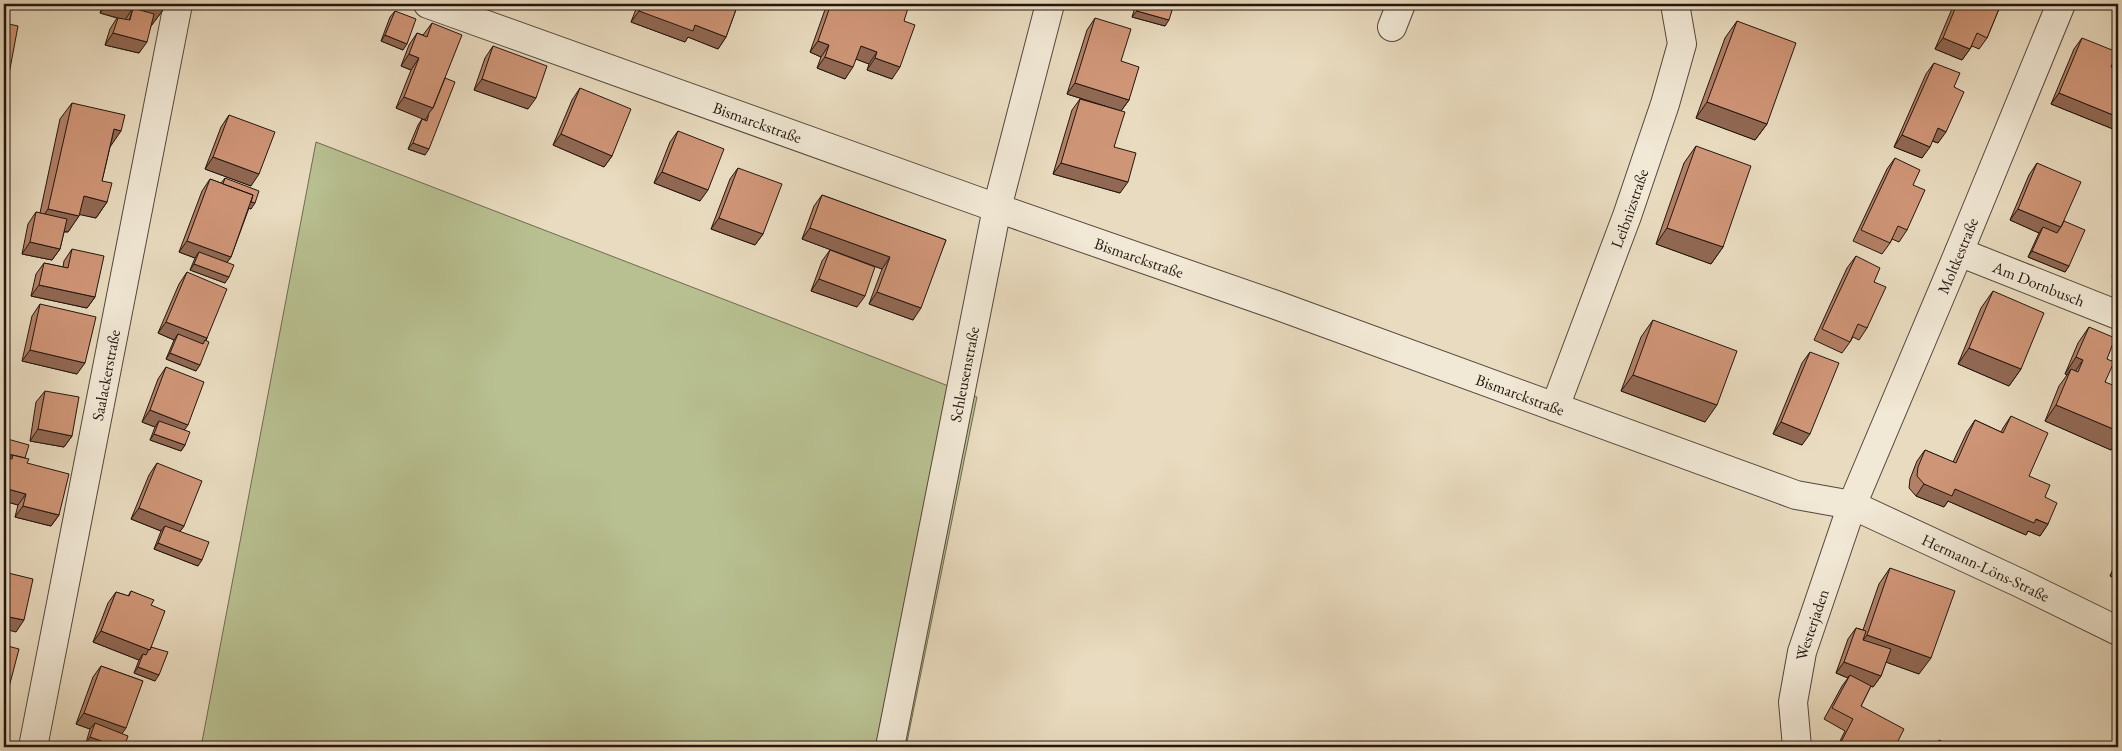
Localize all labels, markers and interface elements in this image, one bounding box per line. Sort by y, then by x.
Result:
street label: Bismarckstraße [710,97,805,148]
street label: Leibnizstraße [1606,166,1653,251]
street label: Moltkestraße [1933,215,1983,297]
street label: Bismarckstraße [1092,233,1186,283]
street label: Am Dornbusch [1989,256,2088,312]
street label: Schleusenstraße [945,325,984,424]
street label: Saalackerstraße [87,328,125,422]
street label: Bismarckstraße [1473,369,1567,421]
street label: Hermann-Löns-Straße [1918,529,2053,607]
street label: Westerjaden [1791,586,1834,662]

